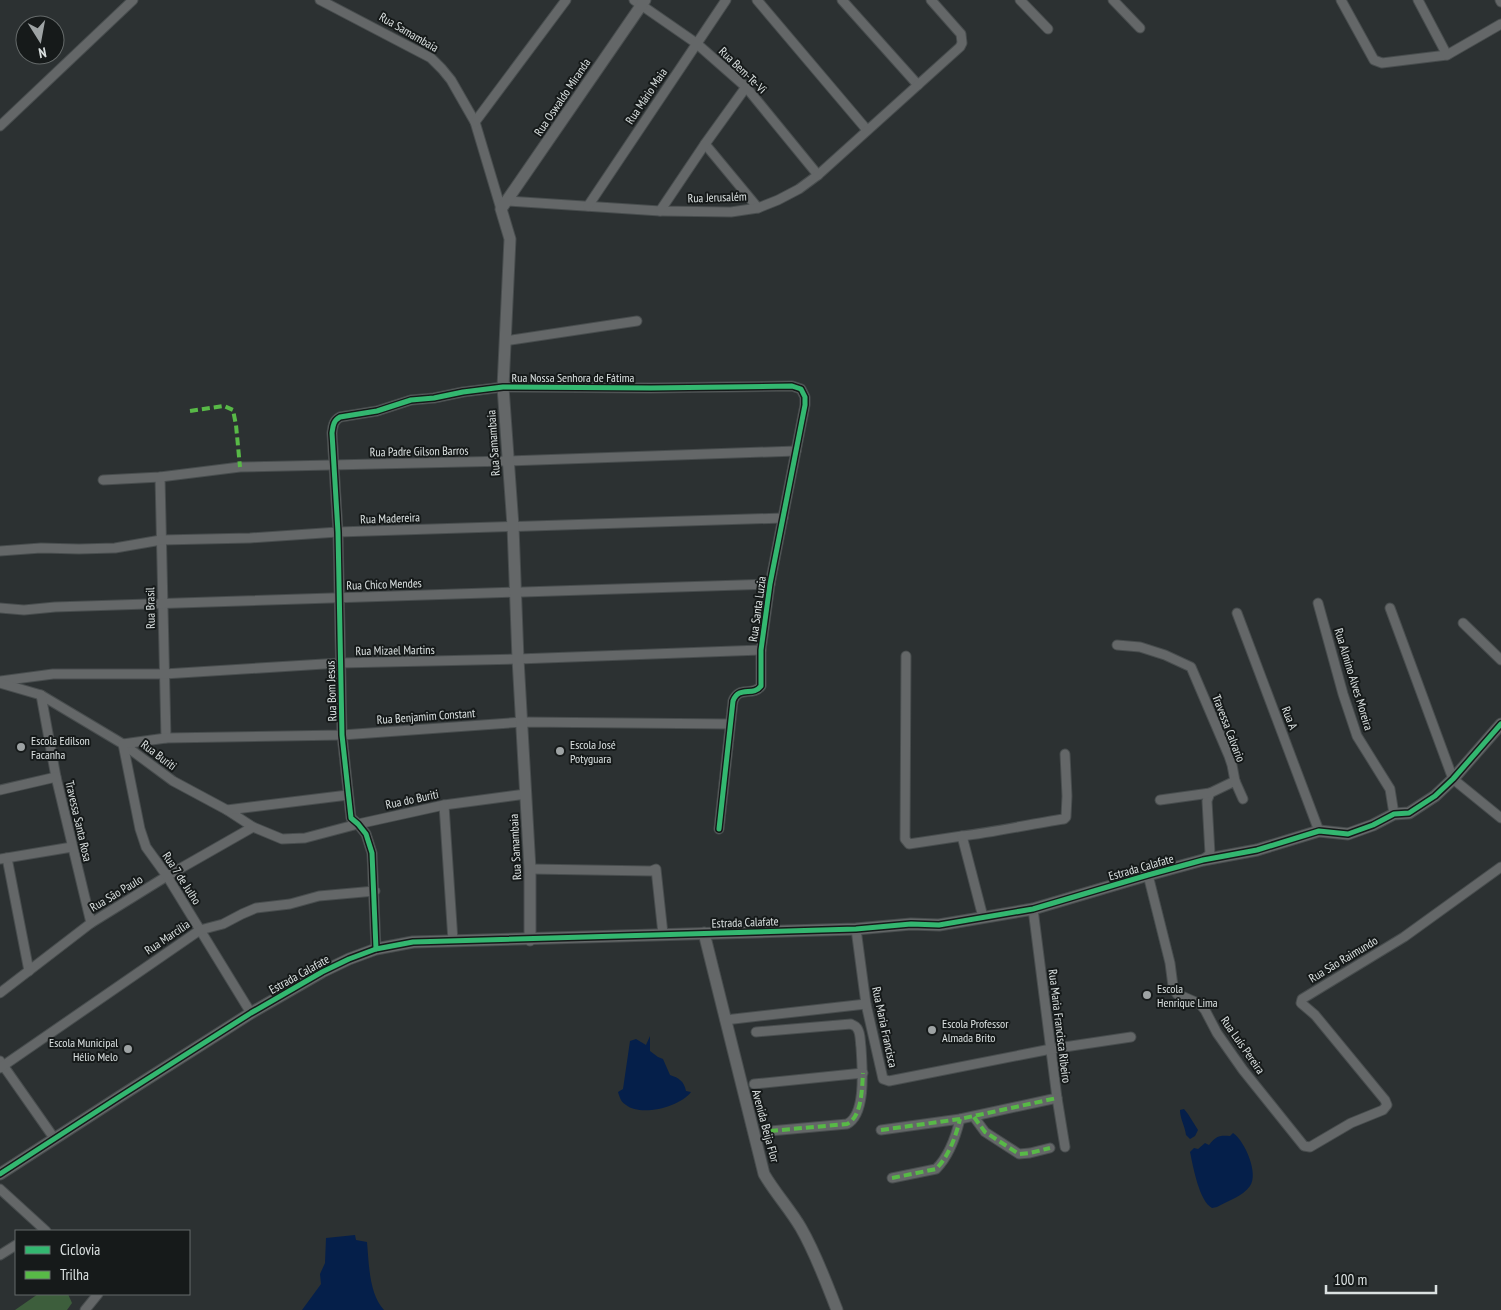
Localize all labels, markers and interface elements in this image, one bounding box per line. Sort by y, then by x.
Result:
street label: Rua Samambaia [377,9,442,55]
north arrow [15,15,65,65]
text: N [37,43,48,62]
street label: Rua Bem-Te-Vi [716,44,770,96]
street label: Rua Oswaldo Miranda [531,55,594,139]
street label: Rua Mário Maia [622,65,670,127]
street label: Rua Jerusalém [687,188,747,206]
street label: Rua Nossa Senhora de Fátima [512,370,635,385]
street label: Rua Samambaia [483,409,503,476]
street label: Rua Padre Gilson Barros [369,443,469,459]
street label: Rua Madereira [360,509,420,527]
street label: Rua Chico Mendes [346,575,422,593]
street label: Rua Santa Luzia [745,575,769,643]
street label: Rua Brasil [142,587,158,629]
street label: Rua Almino Alves Moreira [1331,626,1377,732]
street label: Rua Mizael Martins [355,642,435,658]
street label: Rua Bom Jesus [322,660,340,722]
street label: Travessa Calvario [1209,692,1249,764]
street label: Rua A [1279,704,1301,732]
street label: Rua Benjamim Constant [376,705,476,727]
place label: Escola Edilson Facanha [31,733,90,762]
street label: Rua Buriti [138,737,180,773]
place label: Escola José Potyguara [570,737,616,766]
marker: Escola Edilson Facanha [15,741,27,753]
marker: Escola José Potyguara [554,745,566,757]
street label: Travessa Santa Rosa [62,779,96,863]
street label: Rua do Buriti [384,786,440,812]
street label: Rua Samambaia [506,813,524,880]
street label: Rua 7 de Julho [159,849,205,907]
street label: Estrada Calafate [1107,851,1175,883]
street label: Rua São Paulo [87,871,145,915]
street label: Estrada Calafate [711,913,779,931]
street label: Rua Marcília [142,916,193,958]
street label: Rua São Raimundo [1306,933,1380,985]
street label: Estrada Calafate [266,951,332,997]
street label: Rua Maria Francisca Ribeiro [1046,968,1074,1084]
place label: Escola Henrique Lima [1157,981,1218,1010]
street label: Rua Maria Francisca [869,985,901,1069]
marker: Escola Henrique Lima [1141,989,1153,1001]
street label: Rua Luís Pereira [1218,1013,1268,1077]
place label: Escola Professor Almada Brito [942,1016,1009,1045]
marker: Escola Professor Almada Brito [926,1024,938,1036]
place label: Escola Municipal Hélio Melo [49,1035,118,1064]
marker: Escola Municipal Hélio Melo [122,1043,134,1055]
street label: Avenida Beija Flor [749,1088,783,1165]
legend [15,1230,190,1295]
text: Ciclovia [60,1240,100,1259]
scale bar [1326,1262,1436,1294]
text: Trilha [60,1265,89,1284]
text: 100 m [1334,1270,1367,1289]

